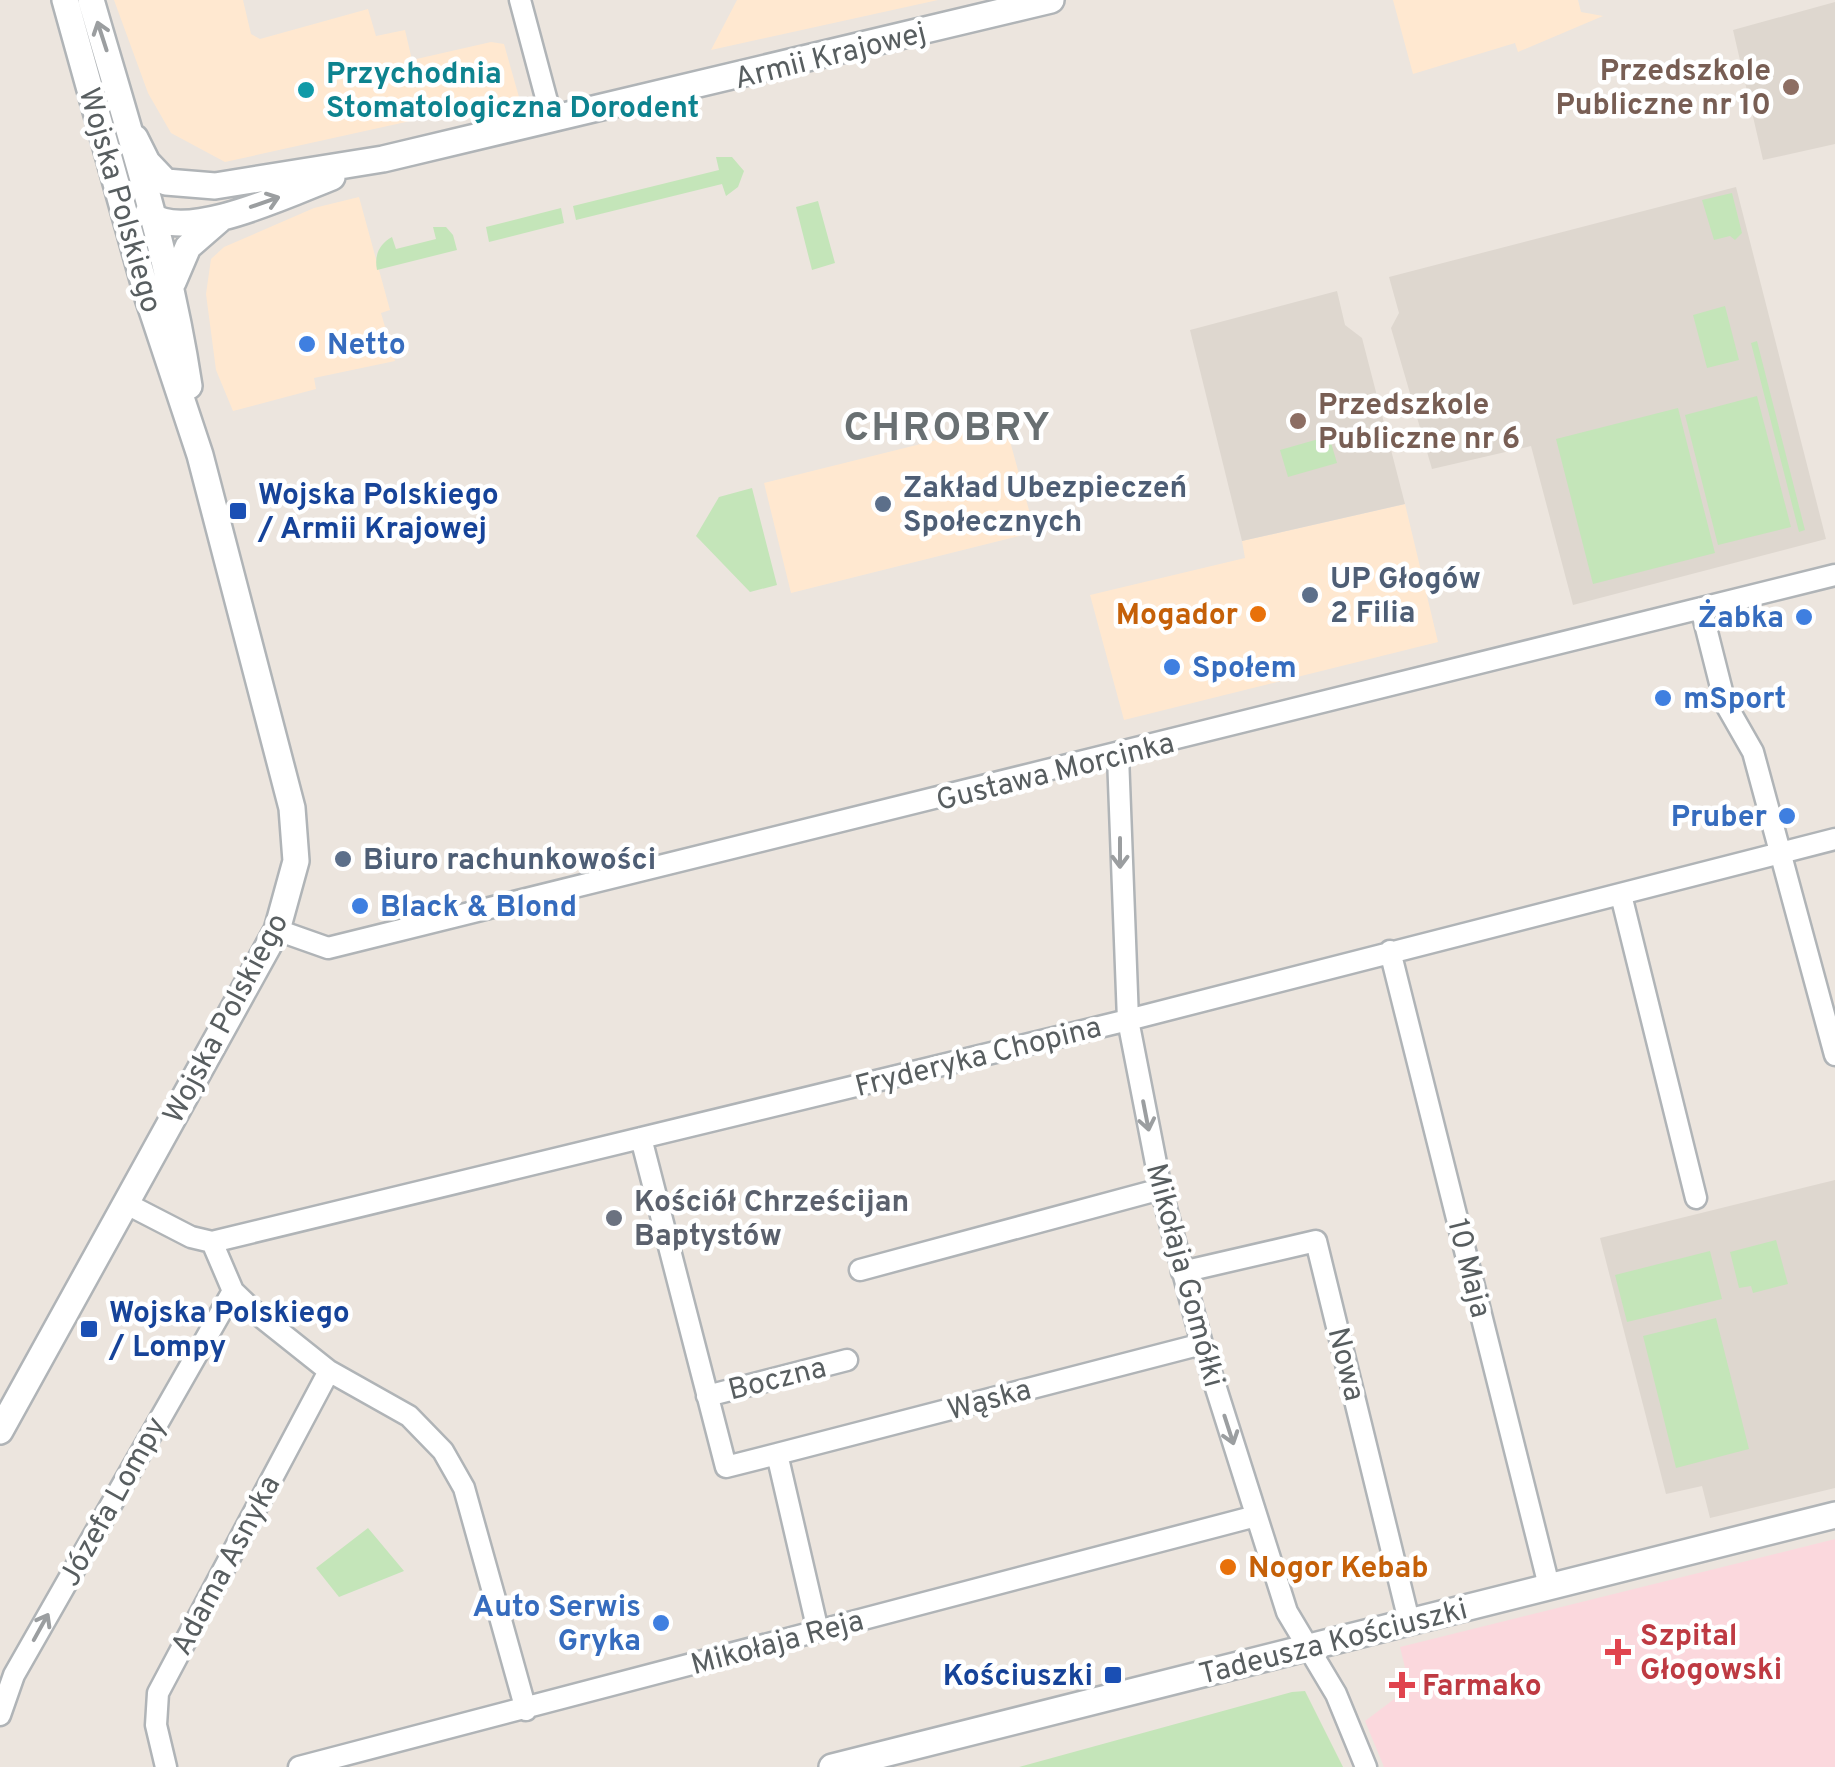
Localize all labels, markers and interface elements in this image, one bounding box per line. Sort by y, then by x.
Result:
street label: Armii Krajowej [731,16,930,99]
one-way arrow [91,20,109,52]
place label: Przedszkole Publiczne nr 10 [1555,54,1771,125]
place label: Przychodnia Stomatologiczna Dorodent [326,57,699,128]
marker: Przedszkole Publiczne nr 10 [1780,76,1802,98]
marker: Przychodnia Stomatologiczna Dorodent [295,79,317,101]
street label: Wojska Polskiego [69,84,168,317]
one-way arrow [248,192,279,210]
place label: Netto [327,328,406,365]
marker: Netto [296,333,318,355]
place label: Przedszkole Publiczne nr 6 [1318,388,1520,459]
district label: CHROBRY [844,405,1052,455]
marker: Przedszkole Publiczne nr 6 [1287,410,1309,432]
place label: Zakład Ubezpieczeń Społecznych [903,471,1187,542]
place label: Wojska Polskiego / Armii Krajowej [257,478,499,549]
marker: Zakład Ubezpieczeń Społecznych [872,493,894,515]
marker: Wojska Polskiego / Armii Krajowej [227,500,249,522]
place label: UP Głogów 2 Filia [1330,562,1481,633]
marker: UP Głogów 2 Filia [1299,584,1321,606]
place label: Mogador [1116,598,1239,635]
place label: Żabka [1698,599,1784,638]
marker: Mogador [1247,603,1269,625]
marker: Żabka [1793,606,1815,628]
place label: Społem [1192,651,1297,688]
marker: Społem [1161,656,1183,678]
place label: mSport [1683,682,1786,719]
marker: mSport [1652,687,1674,709]
street label: Gustawa Morcinka [933,726,1178,821]
place label: Pruber [1671,800,1767,837]
marker: Pruber [1776,805,1798,827]
one-way arrow [1110,836,1130,869]
place label: Biuro rachunkowości [363,843,656,880]
marker: Biuro rachunkowości [332,848,354,870]
place label: Black & Blond [380,890,577,927]
marker: Black & Blond [349,895,371,917]
street label: Wojska Polskiego [156,908,298,1130]
street label: Fryderyka Chopina [852,1010,1105,1107]
one-way arrow [1138,1099,1157,1131]
street label: Mikołaja Gomółki [1136,1160,1231,1391]
place label: Kościół Chrześcijan Baptystów [634,1185,909,1256]
marker: Kościół Chrześcijan Baptystów [603,1207,625,1229]
street label: 10 Maja [1437,1215,1498,1322]
place label: Wojska Polskiego / Lompy [108,1296,350,1367]
marker: Wojska Polskiego / Lompy [78,1318,100,1340]
street label: Nowa [1318,1324,1372,1405]
street label: Boczna [725,1350,831,1410]
street label: Wąska [944,1373,1036,1430]
street label: Józefa Lompy [52,1411,176,1593]
one-way arrow [1221,1413,1239,1445]
street label: Adama Asnyka [164,1470,290,1662]
place label: Nogor Kebab [1248,1551,1429,1588]
marker: Nogor Kebab [1217,1556,1239,1578]
place label: Auto Serwis Gryka [473,1590,641,1661]
street label: Tadeusza Kościuszki [1196,1592,1471,1695]
street label: Mikołaja Reja [687,1604,868,1685]
marker: Auto Serwis Gryka [650,1612,672,1634]
one-way arrow [32,1613,52,1643]
place label: Szpital Głogowski [1640,1619,1782,1690]
marker: Szpital Głogowski [1605,1639,1631,1665]
place label: Kościuszki [943,1659,1093,1696]
marker: Kościuszki [1102,1664,1124,1686]
place label: Farmako [1422,1669,1542,1706]
marker: Farmako [1391,1674,1413,1696]

